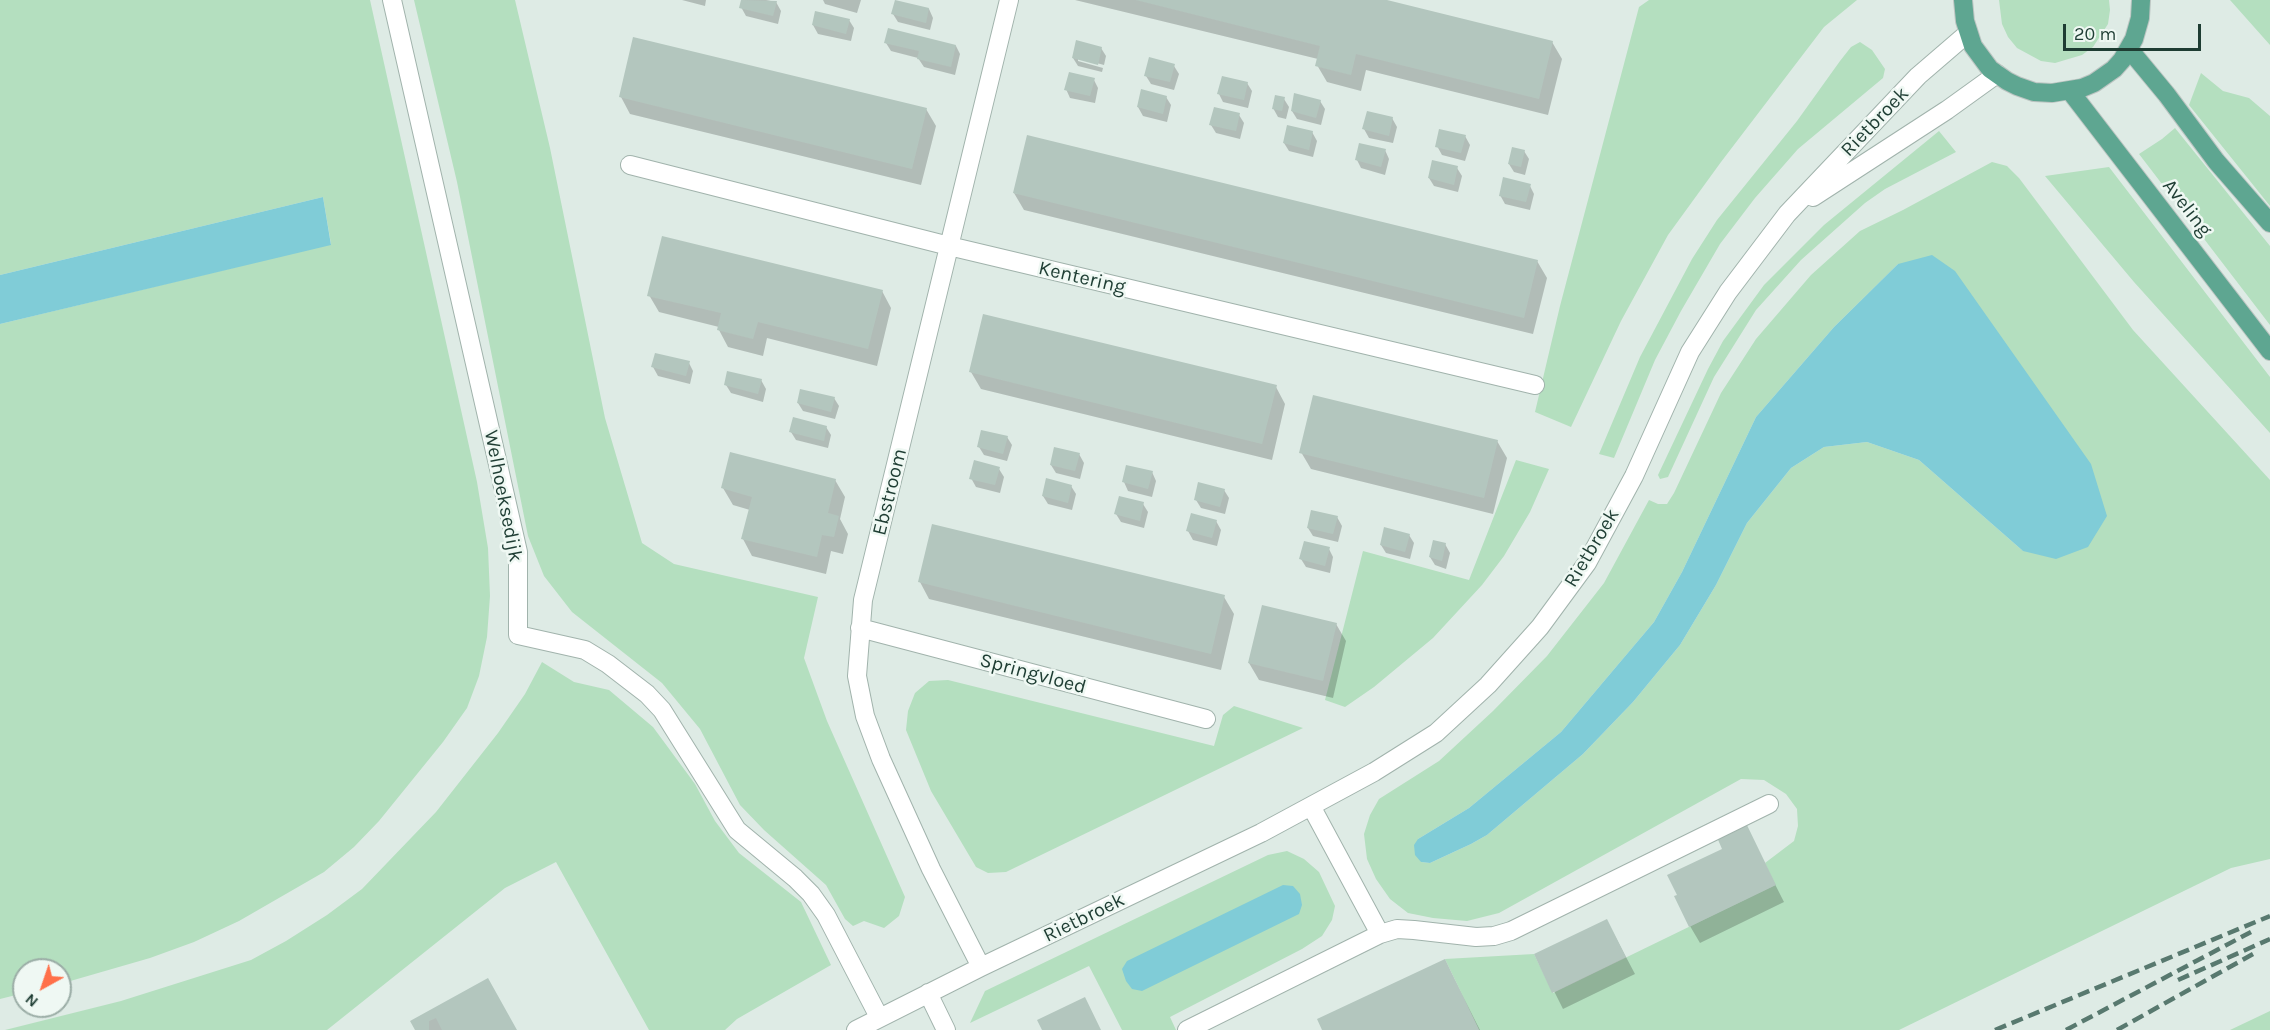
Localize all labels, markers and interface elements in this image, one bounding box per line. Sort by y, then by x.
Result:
scale bar [2066,12,2204,50]
text: 20 m [2074,23,2116,45]
street label: Rietbroek [1836,82,1914,162]
street label: Aveling [2157,174,2217,242]
street label: Kentering [1036,256,1128,300]
street label: Welhoeksedijk [478,428,528,564]
street label: Ebstroom [868,446,912,538]
street label: Rietbroek [1559,504,1625,592]
street label: Springvloed [977,648,1089,700]
street label: Rietbroek [1039,888,1129,948]
north arrow [12,958,72,1018]
text: N [21,990,42,1012]

